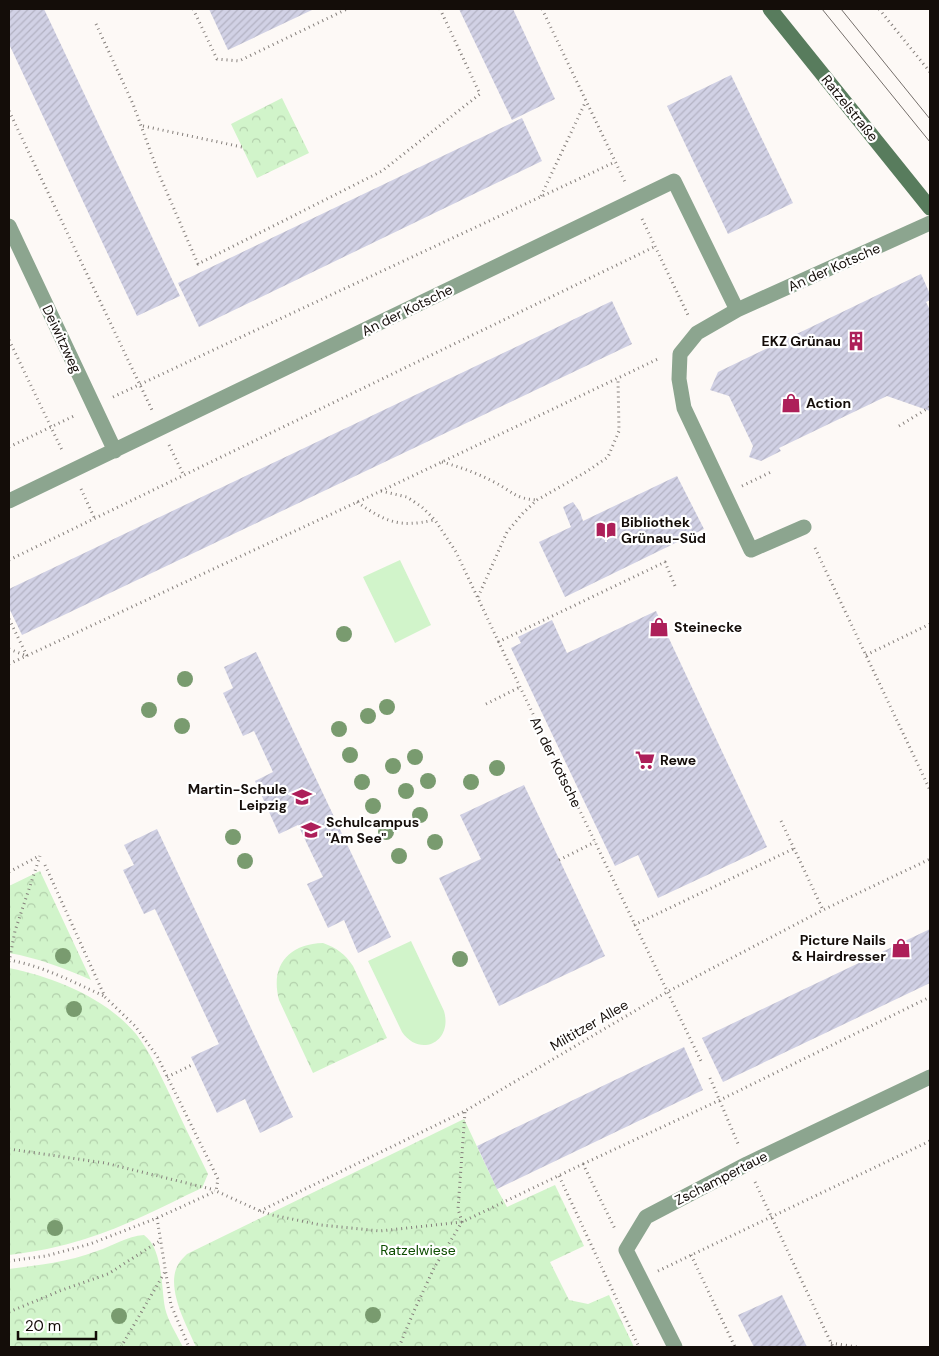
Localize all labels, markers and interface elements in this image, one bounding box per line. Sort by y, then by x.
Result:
street label: Ratzelstraße [818,71,882,145]
street label: An der Kotsche [785,239,883,295]
street label: An der Kotsche [359,280,455,340]
street label: Deiwitzweg [38,302,86,376]
building icon: EKZ Grünau [845,330,867,352]
place label: EKZ Grünau [762,332,841,350]
shop icon: Action [780,392,802,414]
place label: Action [806,394,851,412]
place label: Bibliothek Grünau-Süd [621,513,706,547]
library icon: Bibliothek Grünau-Süd [595,519,617,541]
shop icon: Steinecke [648,616,670,638]
place label: Steinecke [674,618,742,636]
street label: An der Kotsche [526,714,586,810]
supermarket icon: Rewe [634,749,656,771]
place label: Rewe [660,751,696,769]
place label: Martin-Schule Leipzig [188,780,287,814]
school or university icon: Martin-Schule Leipzig [291,786,313,808]
place label: Schulcampus "Am See" [326,813,419,847]
school or university icon: Schulcampus "Am See" [300,819,322,841]
place label: Picture Nails & Hairdresser [792,931,886,965]
shop icon: Picture Nails & Hairdresser [890,937,912,959]
street label: Miltitzer Allee [547,995,631,1055]
street label: Zschampertaue [672,1147,770,1209]
park label: Ratzelwiese [380,1241,456,1259]
scale bar [18,1308,95,1340]
text: 20 m [25,1316,61,1336]

